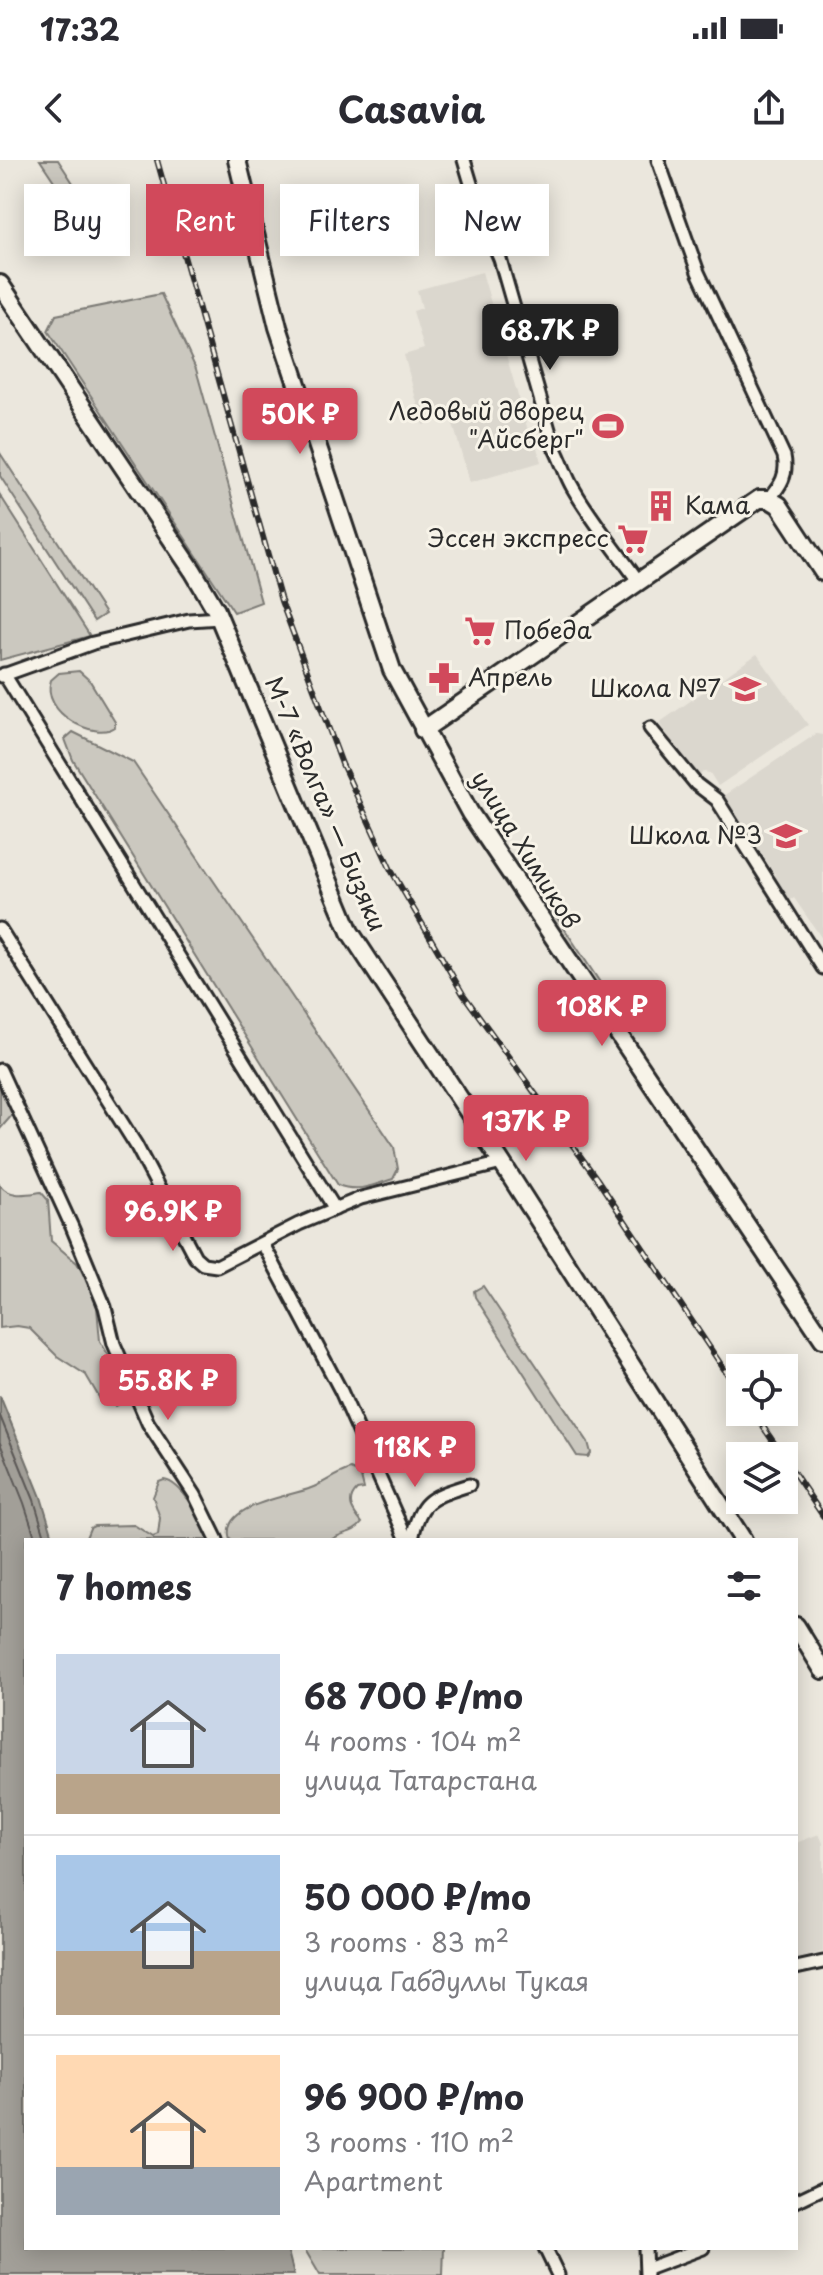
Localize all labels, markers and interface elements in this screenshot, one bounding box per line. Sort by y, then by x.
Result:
text: 17:32 [40,6,120,51]
text: Casavia [338,81,485,135]
icon: back [32,86,76,130]
icon: share [747,86,791,130]
chip: Buy [24,184,130,256]
chip: Rent [146,184,264,256]
chip: Filters [280,184,419,256]
chip: New [435,184,549,256]
pin: 68.7K ₽ [476,304,624,372]
text: 68.7K ₽ [500,310,600,349]
pin: 50K ₽ [244,388,356,456]
place label: Ледовый дворец "Айсберг" [389,392,584,456]
text: 50K ₽ [260,394,340,433]
sports icon: Ледовый дворец "Айсберг" [591,409,625,443]
place label: Кама [685,486,750,522]
building icon: Кама [644,489,678,523]
place label: Эссен экспресс [428,519,609,555]
supermarket icon: Эссен экспресс [616,522,650,556]
place label: Победа [504,611,592,647]
supermarket icon: Победа [463,614,497,648]
place label: Апрель [468,658,553,694]
pharmacy icon: Апрель [427,661,461,695]
place label: Школа №7 [590,669,721,705]
street label: М-7 «Волга» — Бизяки [257,670,397,936]
school or university icon: Школа №7 [728,672,762,706]
street label: улица Химиков [463,763,590,935]
place label: Школа №3 [629,816,762,852]
school or university icon: Школа №3 [769,819,803,853]
pin: 108K ₽ [537,980,667,1048]
text: 108K ₽ [556,986,648,1025]
pin: 137K ₽ [461,1095,591,1163]
text: 137K ₽ [482,1101,570,1140]
pin: 96.9K ₽ [99,1185,247,1253]
text: 96.9K ₽ [124,1191,222,1230]
pin: 55.8K ₽ [94,1354,242,1422]
map controls [726,1354,798,1514]
button: locate [726,1354,798,1426]
text: 55.8K ₽ [118,1360,218,1399]
pin: 118K ₽ [350,1421,480,1489]
text: 118K ₽ [373,1427,457,1466]
button: layers [726,1442,798,1514]
text: 7 homes [56,1560,192,1612]
icon: filters [722,1564,766,1608]
text: 68 700 ₽/mo [304,1669,523,1721]
icon: home [120,1686,216,1782]
text: 4 rooms · 104 m² [304,1721,522,1760]
text: улица Татарстана [304,1760,537,1799]
text: 50 000 ₽/mo [304,1870,531,1922]
icon: home [120,1887,216,1983]
text: 3 rooms · 83 m² [304,1922,509,1961]
text: улица Габдуллы Тукая [304,1961,589,2000]
text: 96 900 ₽/mo [304,2070,524,2122]
icon: home [120,2087,216,2183]
text: 3 rooms · 110 m² [304,2122,514,2161]
text: Apartment [304,2161,443,2200]

